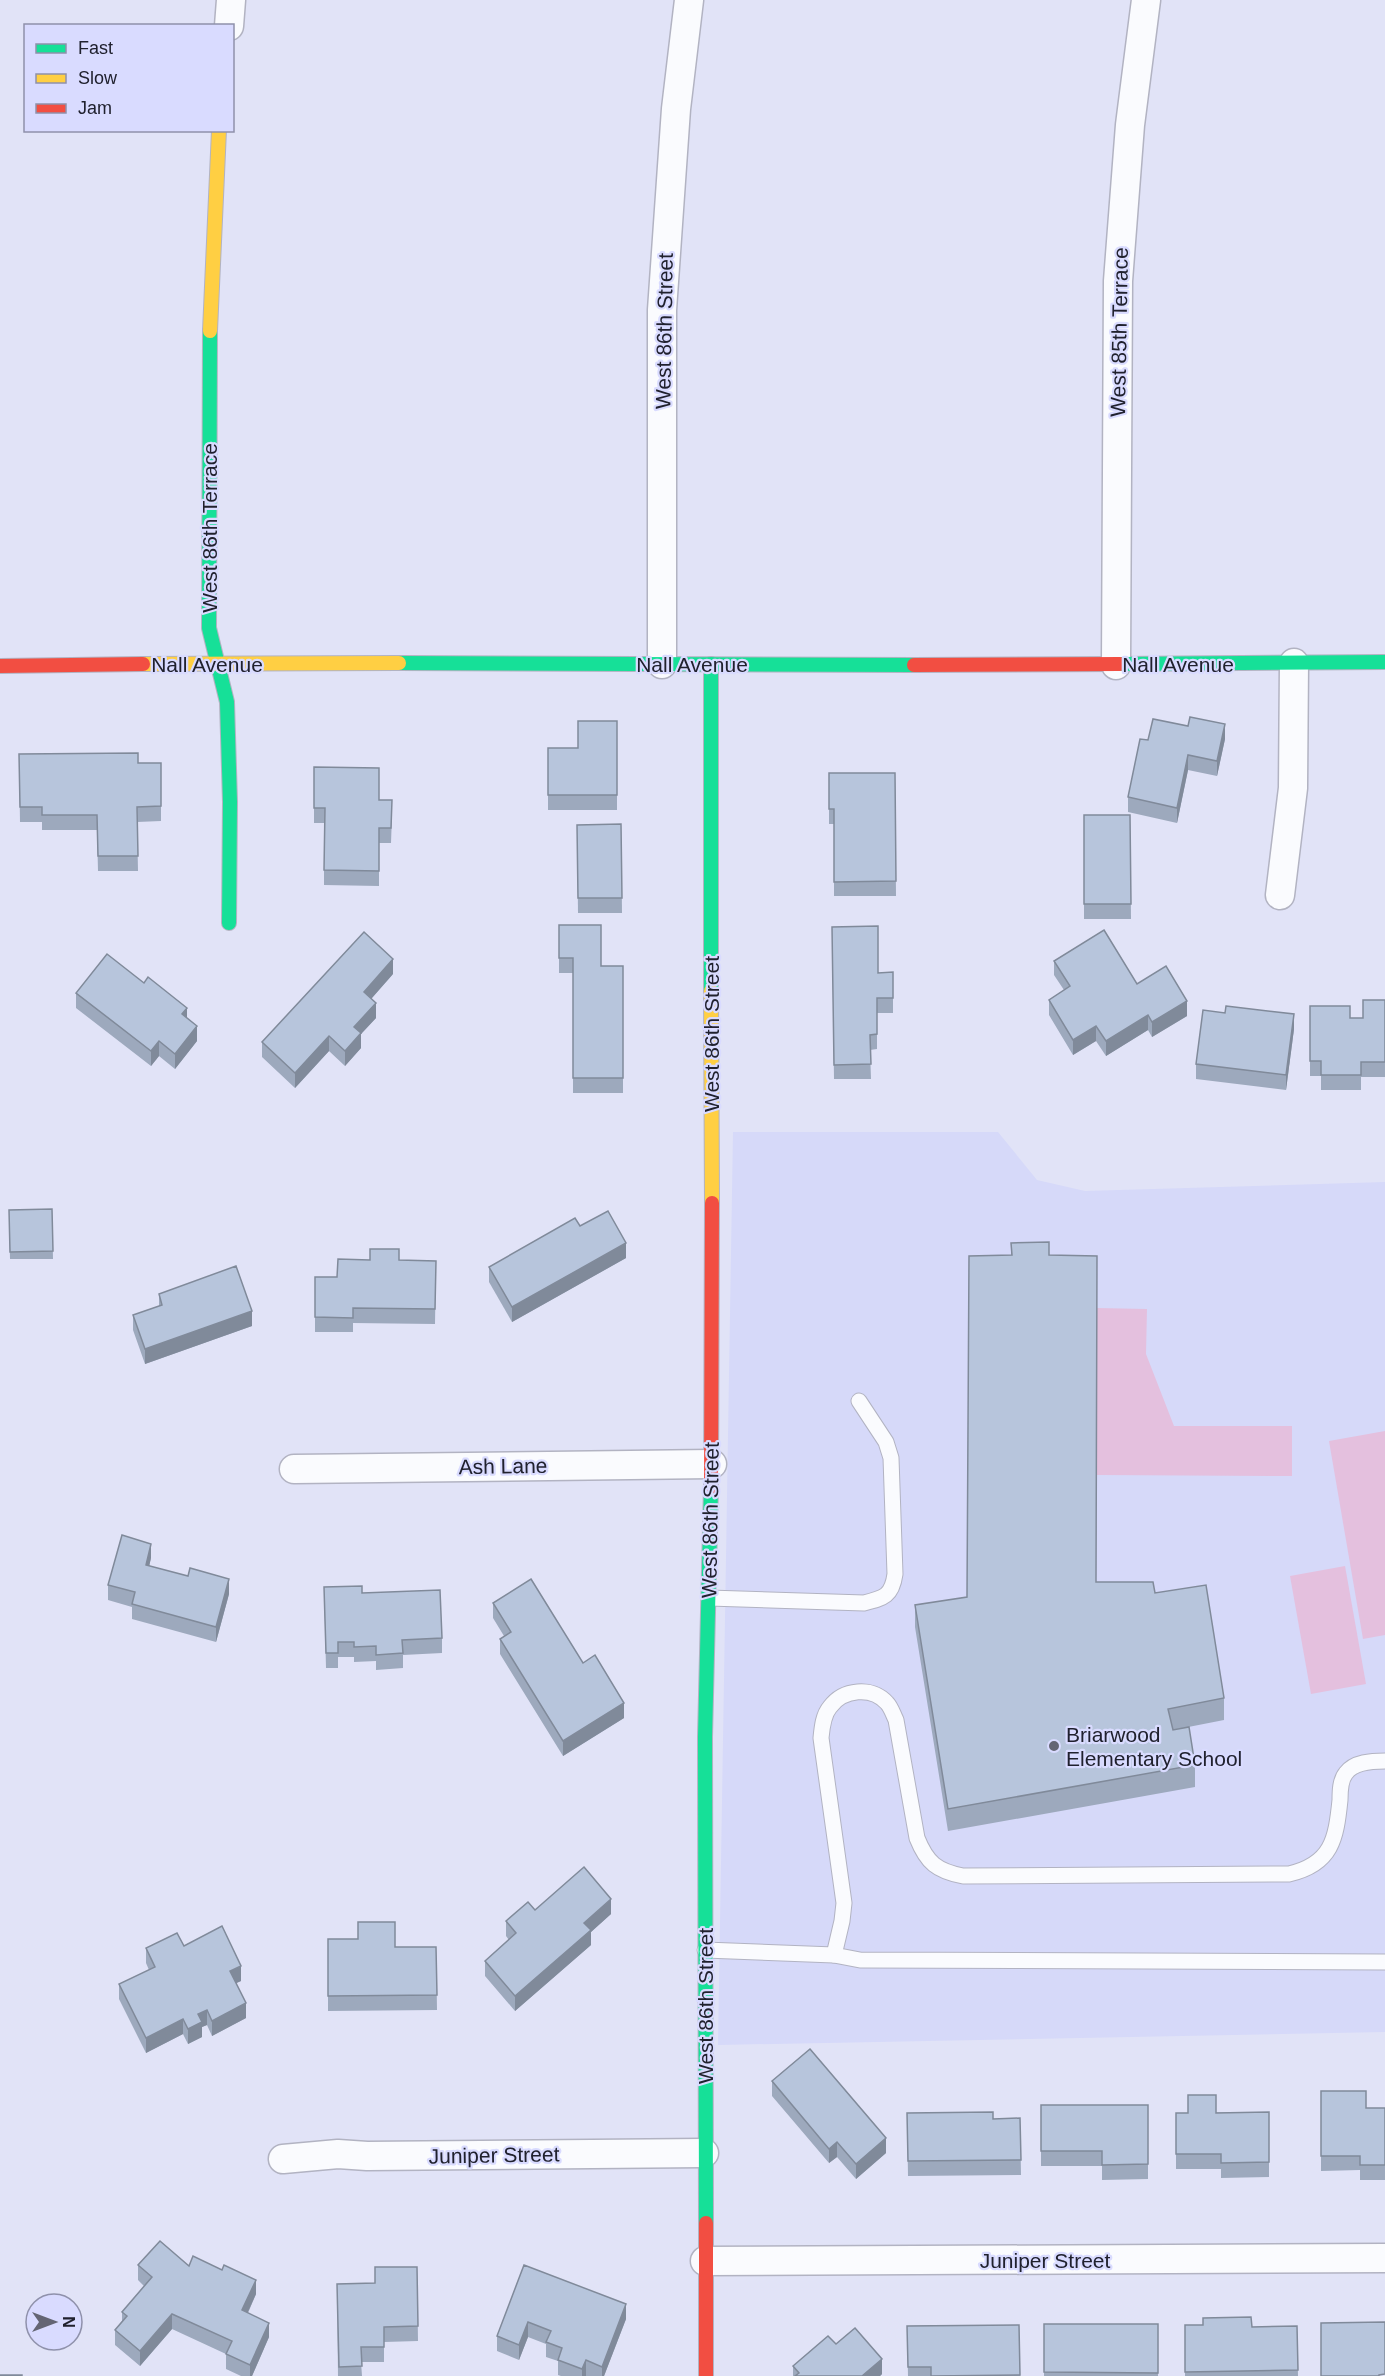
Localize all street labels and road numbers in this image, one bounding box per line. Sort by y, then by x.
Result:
street label: West 85th Terrace [1106,247,1132,417]
street label: West 86th Street [651,253,677,409]
street label: West 86th Terrace [198,443,221,613]
street label: Nall Avenue [151,653,263,676]
street label: Nall Avenue [636,653,748,676]
street label: Nall Avenue [1122,653,1234,676]
street label: West 86th Street [700,956,723,1112]
street label: West 86th Street [697,1442,723,1598]
street label: Ash Lane [458,1454,548,1478]
street label: West 86th Street [694,1928,717,2084]
street label: Juniper Street [428,2142,560,2168]
street label: Juniper Street [980,2249,1111,2272]

